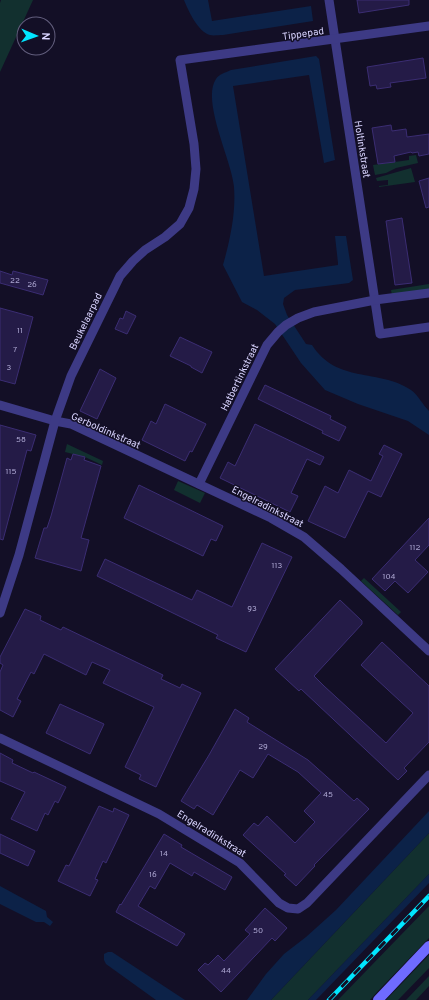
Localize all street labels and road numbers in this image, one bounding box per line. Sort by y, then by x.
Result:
street label: Tippepad [281,25,325,44]
street label: Holtinkstraat [351,120,373,179]
street label: Beukelaarpad [67,291,106,352]
street label: Hatbertinkstraat [218,342,262,414]
street label: Gerboldinkstraat [69,410,142,453]
street label: Engelradinkstraat [229,484,306,531]
street label: Engelradinkstraat [174,808,248,861]

